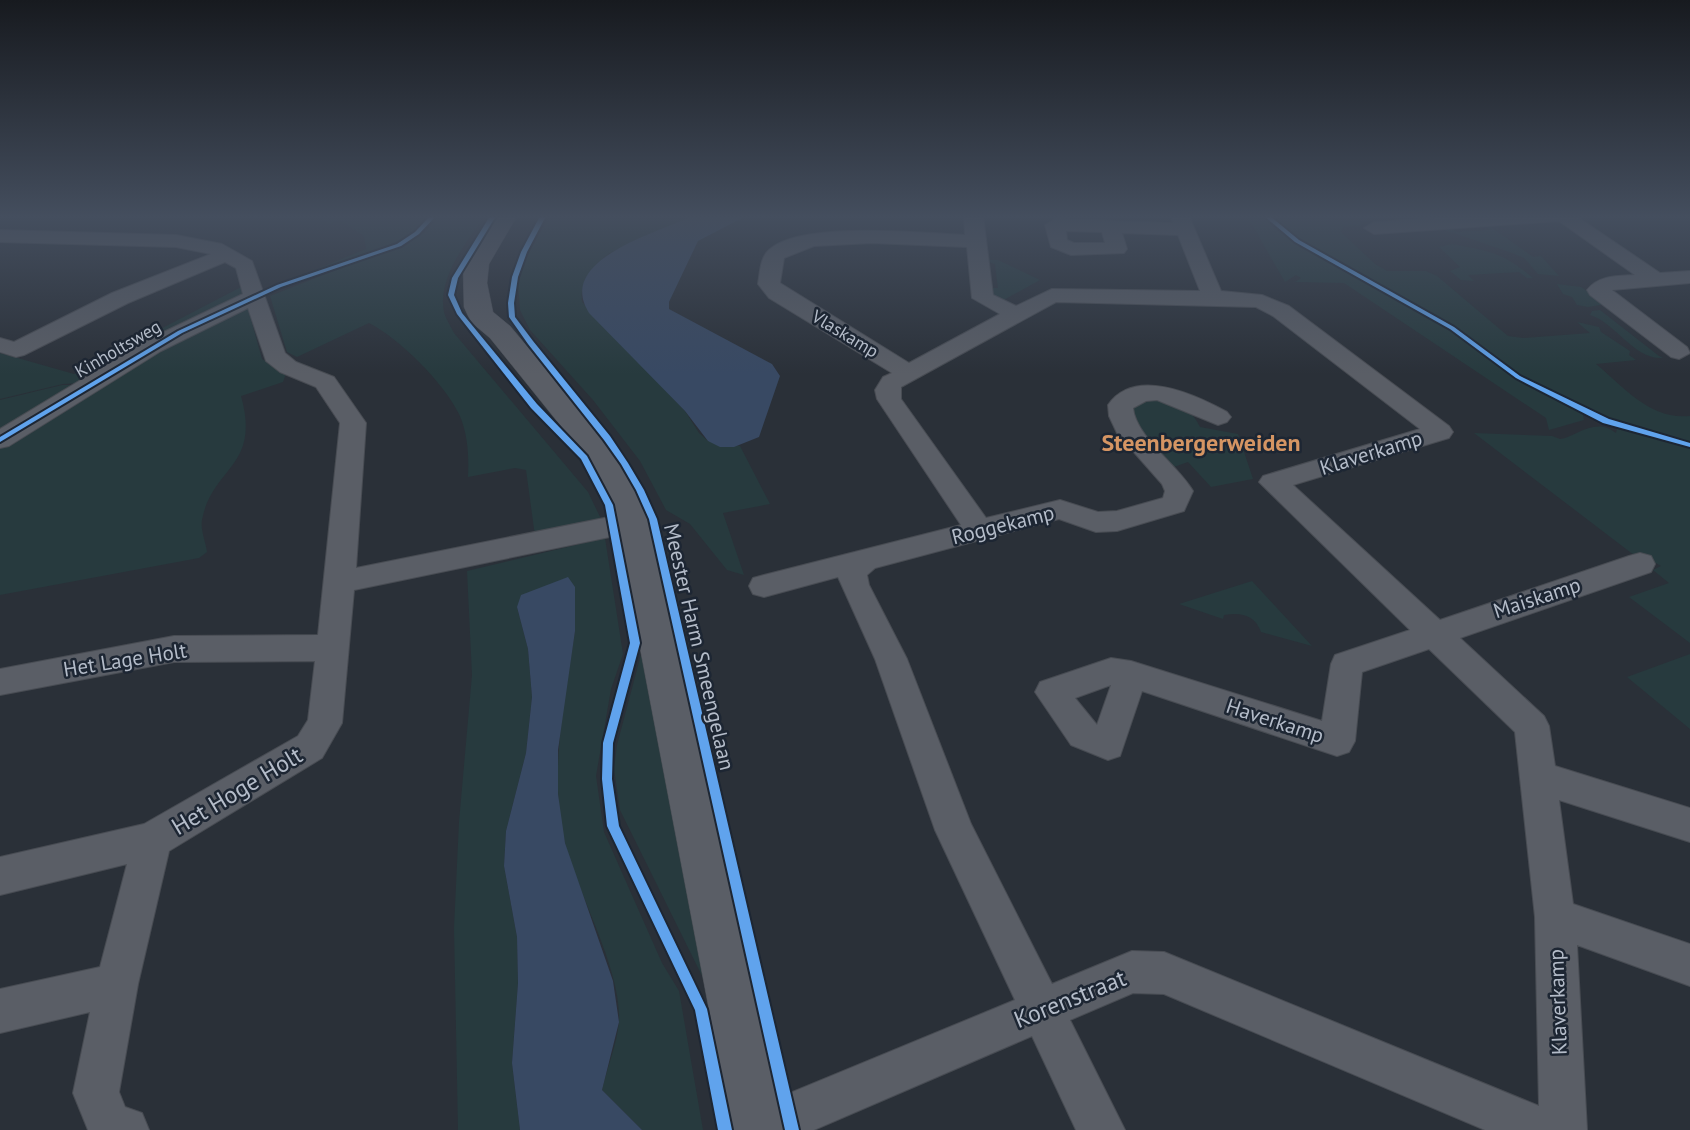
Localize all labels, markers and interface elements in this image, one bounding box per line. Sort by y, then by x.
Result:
street label: Vlaskamp [807,304,883,362]
street label: Kinholtsweg [71,315,165,382]
street label: Klaverkamp [1316,424,1425,481]
district label: Steenbergerweiden [1101,427,1301,458]
street label: Roggekamp [949,499,1057,550]
street label: Meester Harm Smeengelaan [658,521,741,773]
street label: Maiskamp [1490,571,1584,624]
street label: Het Lage Holt [61,636,189,683]
street label: Haverkamp [1223,692,1327,749]
street label: Het Hoge Holt [166,739,308,842]
street label: Klaverkamp [1542,949,1573,1055]
street label: Korenstraat [1009,962,1130,1035]

